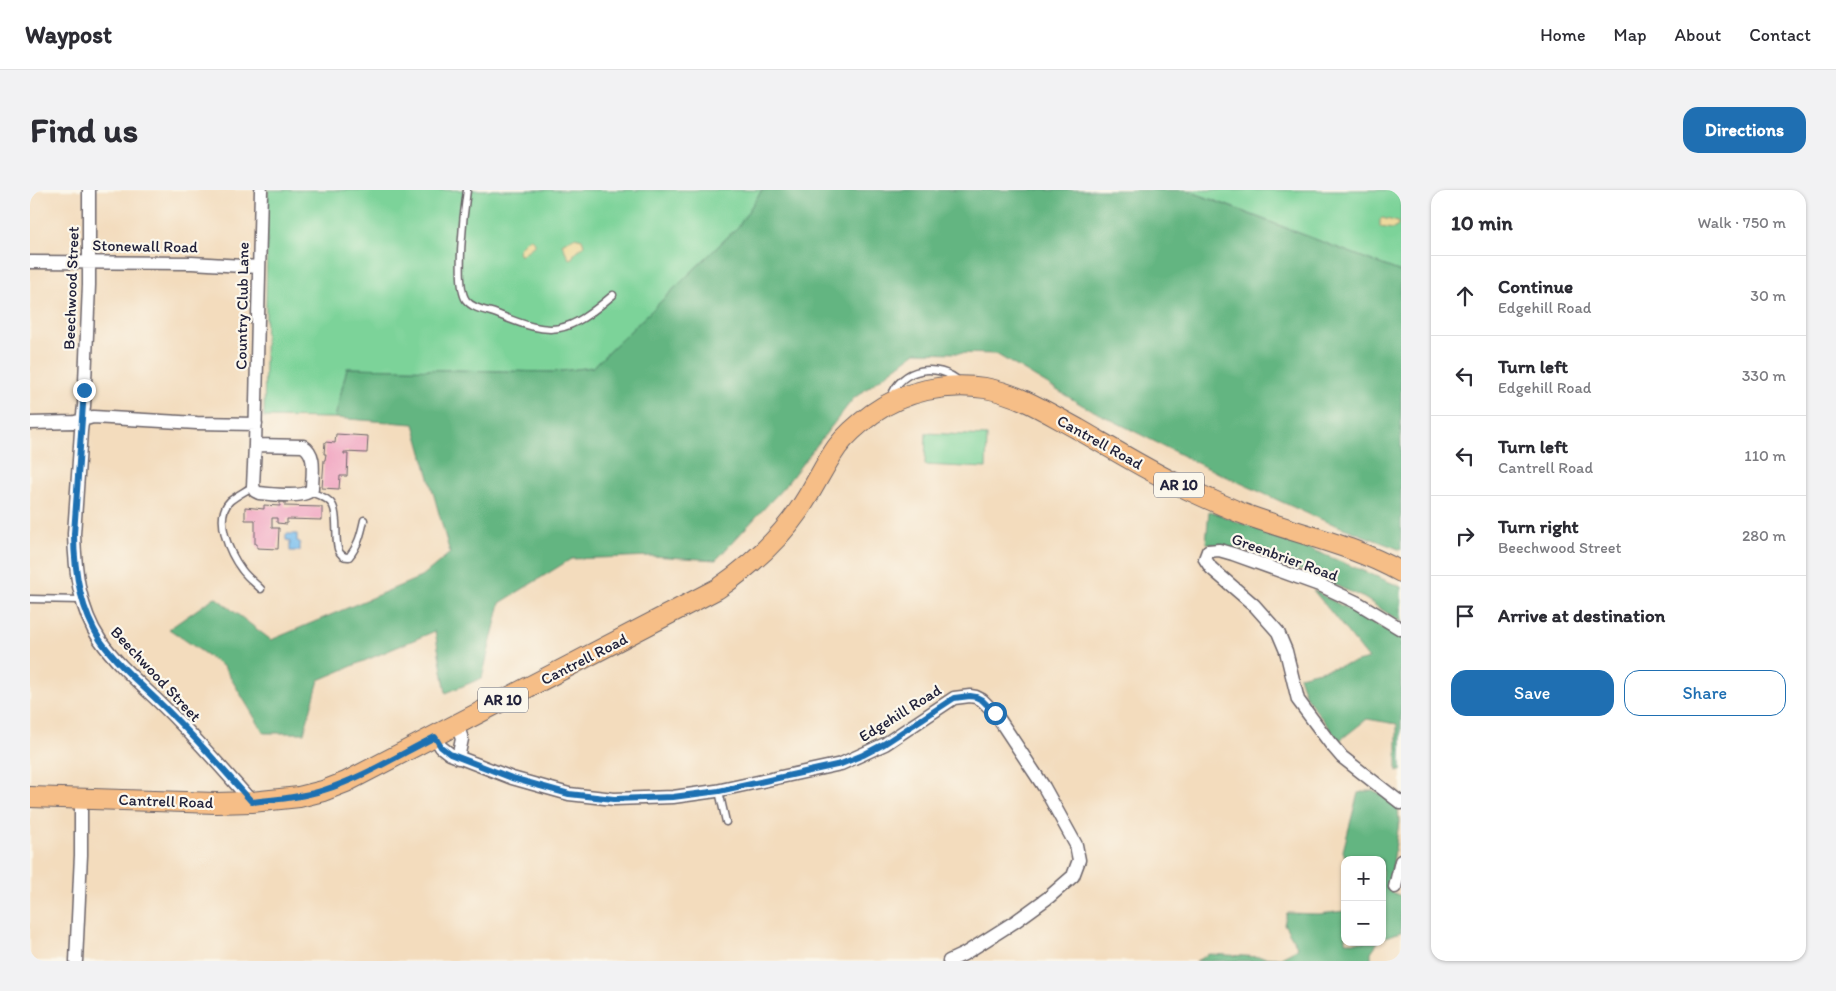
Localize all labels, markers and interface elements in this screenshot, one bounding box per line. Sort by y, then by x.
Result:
text: Waypost [25,20,112,49]
text: Home [1540,24,1586,46]
text: Map [1614,24,1647,46]
text: About [1675,24,1721,46]
text: Contact [1749,24,1811,46]
button: Directions [1683,107,1806,153]
text: Find us [30,109,138,151]
text: 10 min [1451,210,1513,235]
text: Walk · 750 m [1698,213,1786,232]
street label: Beechwood Street [59,226,83,350]
street label: Stonewall Road [92,236,198,256]
street label: Country Club Lane [231,242,253,370]
text: Continue [1498,275,1573,298]
icon: ahead [1451,282,1479,310]
text: 30 m [1750,286,1786,305]
text: Edgehill Road [1498,298,1592,317]
text: Turn left [1498,355,1568,378]
icon: left [1451,362,1479,390]
text: 330 m [1742,366,1786,385]
text: Edgehill Road [1498,378,1592,397]
route end [73,379,96,402]
street label: Cantrell Road [1054,411,1146,474]
text: Turn left [1498,435,1568,458]
icon: left [1451,442,1479,470]
text: 110 m [1744,446,1786,465]
text: Cantrell Road [1498,458,1593,477]
road number: AR 10 [1154,472,1204,498]
text: Turn right [1498,515,1579,538]
icon: right [1451,522,1479,550]
text: 280 m [1742,526,1786,545]
street label: Greenbrier Road [1229,529,1341,585]
text: Beechwood Street [1498,538,1622,557]
icon: arrive [1451,602,1479,630]
text: Arrive at destination [1498,604,1665,627]
street label: Beechwood Street [107,622,205,726]
street label: Cantrell Road [537,629,631,689]
button: Save [1451,670,1614,716]
button: Share [1624,670,1786,716]
street label: Edgehill Road [855,680,945,746]
road number: AR 10 [478,688,528,712]
route start [984,702,1007,725]
street label: Cantrell Road [118,790,214,812]
map controls [1341,856,1386,946]
button: + [1341,856,1386,901]
button: − [1341,901,1386,946]

